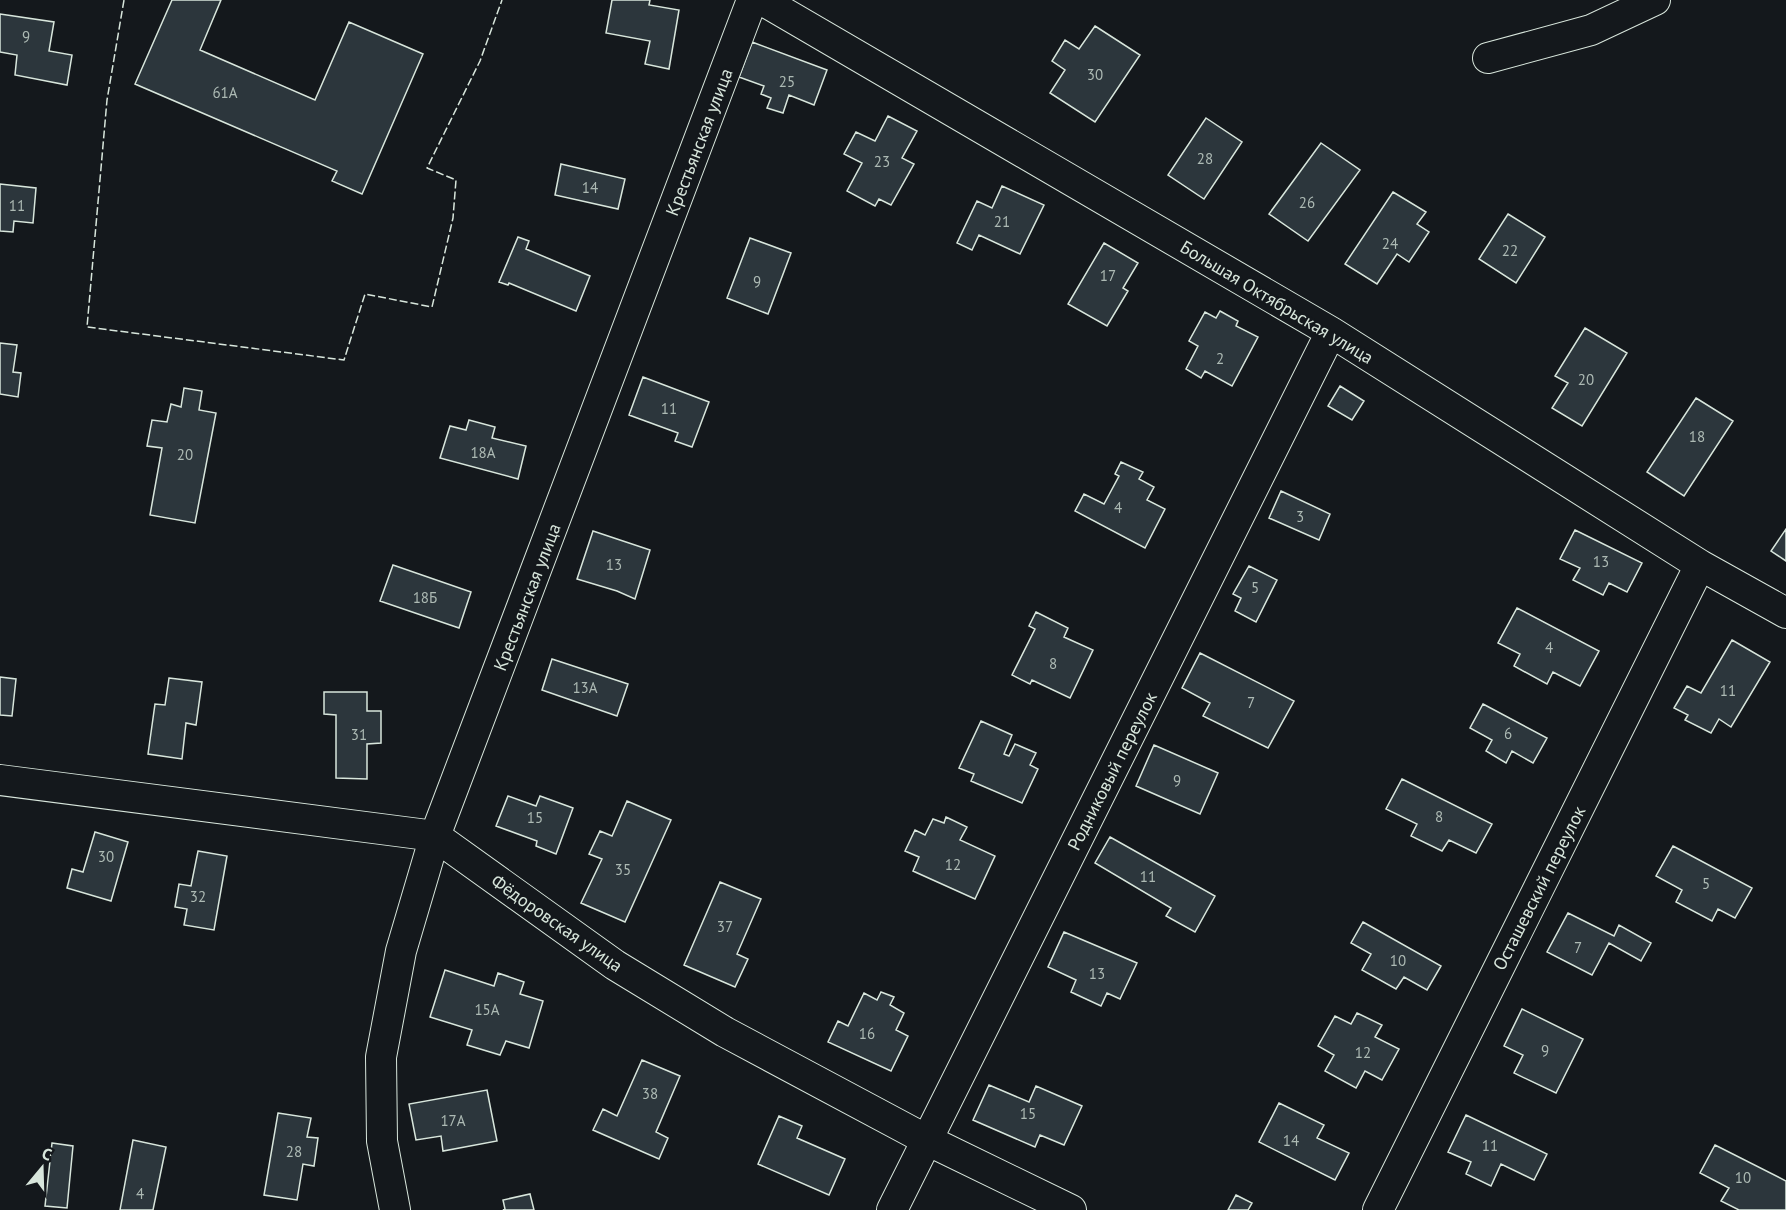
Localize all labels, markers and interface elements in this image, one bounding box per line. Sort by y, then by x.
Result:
house number: 9 [22,27,30,46]
street label: Крестьянская улица [660,65,738,219]
house number: 30 [1087,65,1103,84]
house number: 25 [779,72,795,91]
house number: 61А [212,83,238,102]
house number: 28 [1197,149,1213,168]
house number: 23 [874,152,890,171]
house number: 14 [582,178,598,197]
house number: 26 [1299,193,1315,212]
house number: 11 [9,196,25,215]
house number: 21 [994,212,1010,231]
house number: 24 [1382,234,1398,253]
street label: Большая Октябрьская улица [1176,235,1378,369]
house number: 22 [1502,241,1518,260]
house number: 17 [1100,266,1116,285]
house number: 9 [753,272,761,291]
house number: 2 [1216,349,1224,368]
house number: 20 [1578,370,1594,389]
house number: 11 [661,399,677,418]
house number: 18 [1689,427,1705,446]
house number: 18А [470,443,496,462]
house number: 20 [177,445,193,464]
house number: 4 [1114,498,1122,517]
house number: 3 [1296,507,1304,526]
street label: Крестьянская улица [488,520,566,674]
house number: 13 [1593,552,1609,571]
house number: 13 [606,555,622,574]
house number: 5 [1251,578,1259,597]
house number: 18Б [413,588,437,607]
house number: 4 [1545,638,1553,657]
house number: 8 [1049,654,1057,673]
house number: 13А [572,678,598,697]
house number: 11 [1720,681,1736,700]
street label: Родниковый переулок [1062,688,1162,854]
house number: 7 [1247,693,1255,712]
house number: 6 [1504,724,1512,743]
house number: 31 [351,725,367,744]
house number: 9 [1173,771,1181,790]
street label: Осташевский переулок [1488,802,1591,974]
house number: 8 [1435,807,1443,826]
house number: 15 [527,808,543,827]
house number: 30 [98,847,114,866]
house number: 12 [945,855,961,874]
house number: 35 [615,860,631,879]
house number: 11 [1140,867,1156,886]
street label: Фёдоровская улица [487,869,627,977]
house number: 5 [1702,874,1710,893]
house number: 32 [190,887,206,906]
house number: 37 [717,917,733,936]
house number: 7 [1574,938,1582,957]
house number: 10 [1390,951,1406,970]
house number: 13 [1089,964,1105,983]
house number: 15А [474,1000,500,1019]
house number: 16 [859,1024,875,1043]
house number: 9 [1541,1041,1549,1060]
house number: 12 [1355,1043,1371,1062]
house number: 38 [642,1084,658,1103]
house number: 15 [1020,1104,1036,1123]
house number: 17А [440,1111,466,1130]
house number: 14 [1283,1131,1299,1150]
house number: 11 [1482,1136,1498,1155]
north arrow [12,1138,72,1198]
house number: 28 [286,1142,302,1161]
text: С [39,1143,54,1165]
house number: 10 [1735,1168,1751,1187]
house number: 4 [136,1184,144,1203]

